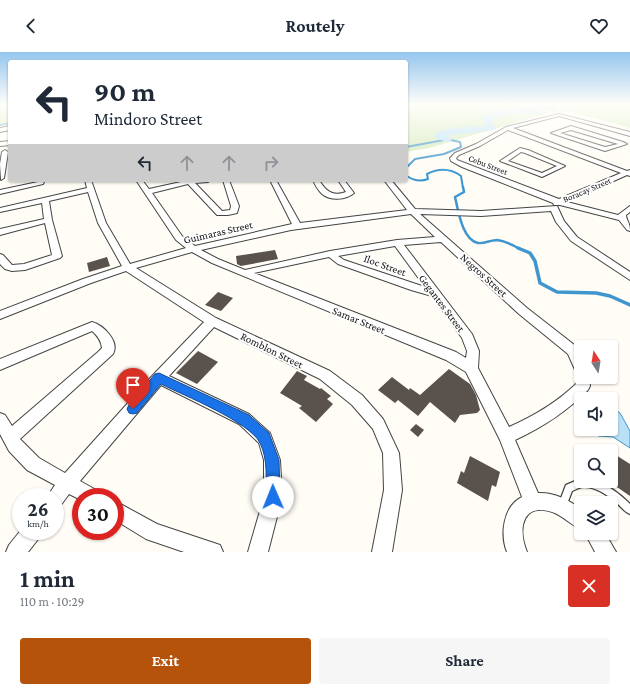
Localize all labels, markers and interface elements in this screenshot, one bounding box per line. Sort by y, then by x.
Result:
icon: back [20,15,42,37]
icon: heart [588,15,610,37]
text: Routely [286,16,344,36]
icon: left [28,76,80,128]
text: 90 m [94,76,155,107]
text: Mindoro Street [94,109,202,129]
icon: left [134,152,156,174]
icon: ahead [176,152,198,174]
icon: ahead [218,152,240,174]
icon: right [260,152,282,174]
street label: Cebu Street [467,153,510,177]
street label: Boracay Street [561,175,614,205]
street label: Guimaras Street [182,218,254,246]
street label: Negros Street [458,251,510,300]
street label: Iloc Street [362,252,408,278]
street label: Gegantes Street [416,272,468,335]
street label: Samar Street [331,304,387,336]
street label: Romblon Street [239,330,306,370]
north arrow [574,340,618,384]
map controls [574,340,618,540]
pin [116,368,150,409]
icon: arrive [122,374,144,396]
button: sound [574,392,618,436]
button: search [574,444,618,488]
position arrow [252,476,294,518]
speed limit sign: 30 [72,488,124,540]
button: layers [574,496,618,540]
text: 26 [27,498,49,520]
text: km/h [27,518,49,529]
text: 1 min [20,565,75,592]
button: close [568,565,610,607]
text: 110 m · 10:29 [20,594,84,609]
button: Exit [20,638,311,684]
button: Share [319,638,610,684]

